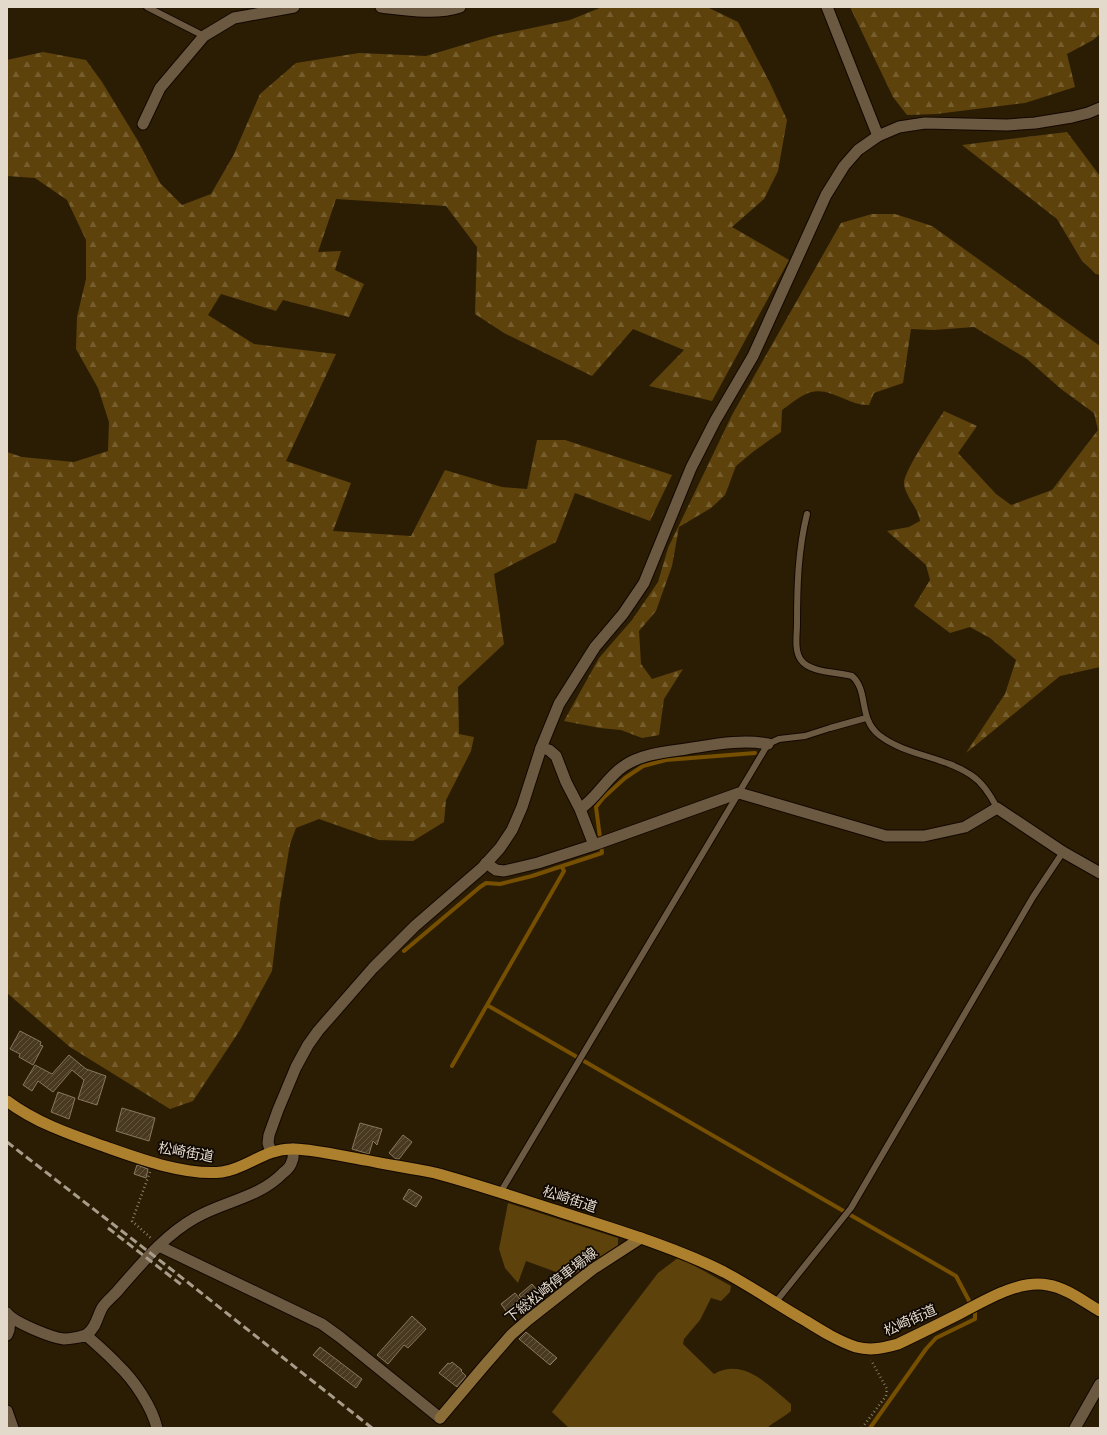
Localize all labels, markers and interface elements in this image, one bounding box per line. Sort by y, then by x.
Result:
street label: 松崎街道 [157,1137,215,1168]
street label: 松崎街道 [540,1181,600,1218]
street label: 下総松崎停車場線 [501,1243,602,1328]
street label: 松崎街道 [880,1299,940,1341]

